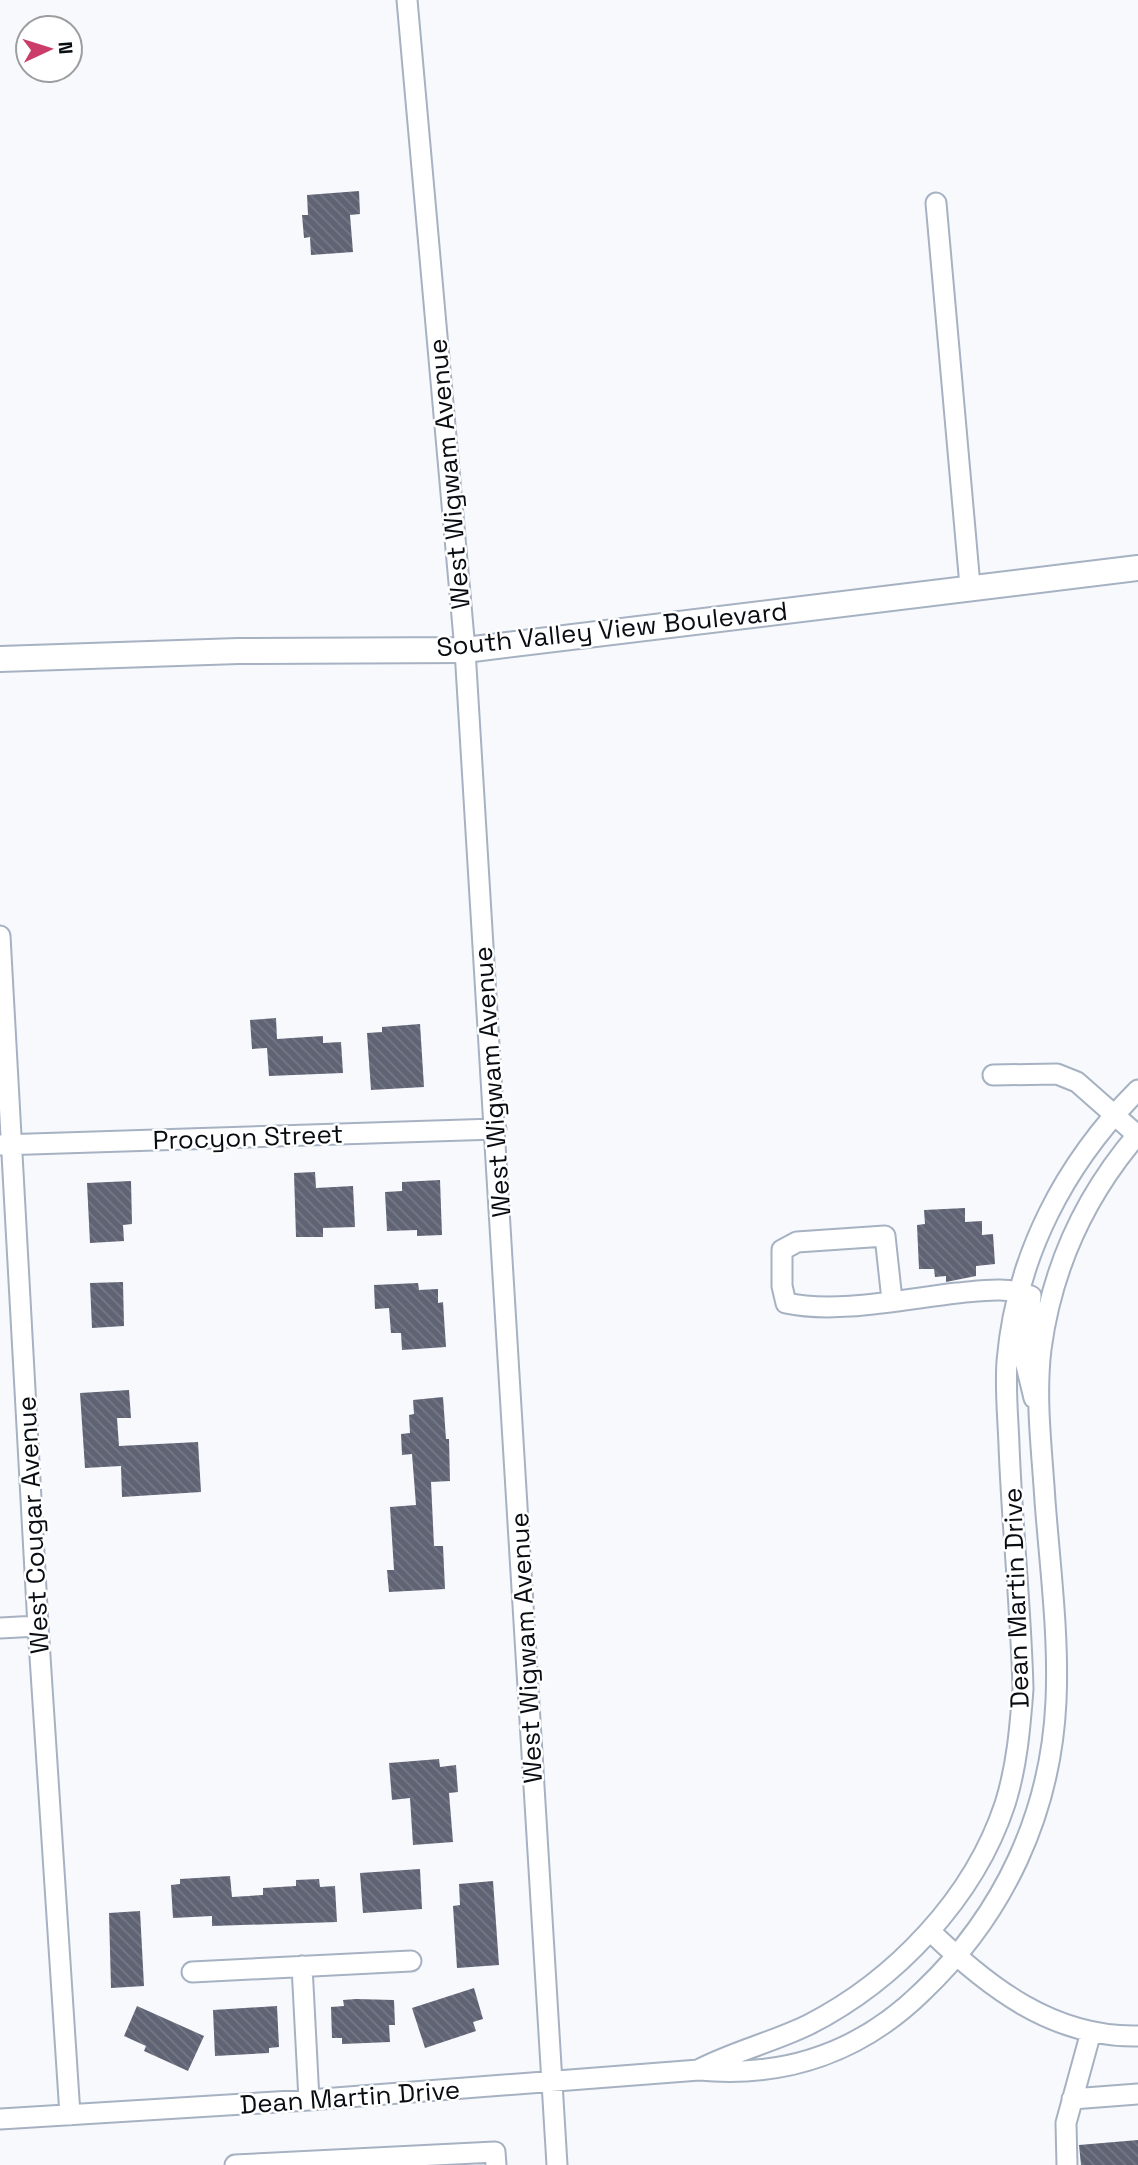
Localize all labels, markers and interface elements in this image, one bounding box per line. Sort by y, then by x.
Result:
north arrow [14,14,84,84]
text: N [53,41,78,55]
street label: West Wigwam Avenue [420,337,478,611]
street label: South Valley View Boulevard [435,594,789,664]
street label: West Wigwam Avenue [466,945,518,1219]
street label: Procyon Street [152,1117,344,1157]
street label: West Cougar Avenue [9,1395,57,1655]
street label: Dean Martin Drive [995,1487,1037,1709]
street label: West Wigwam Avenue [502,1512,550,1784]
street label: Dean Martin Drive [239,2072,461,2122]

